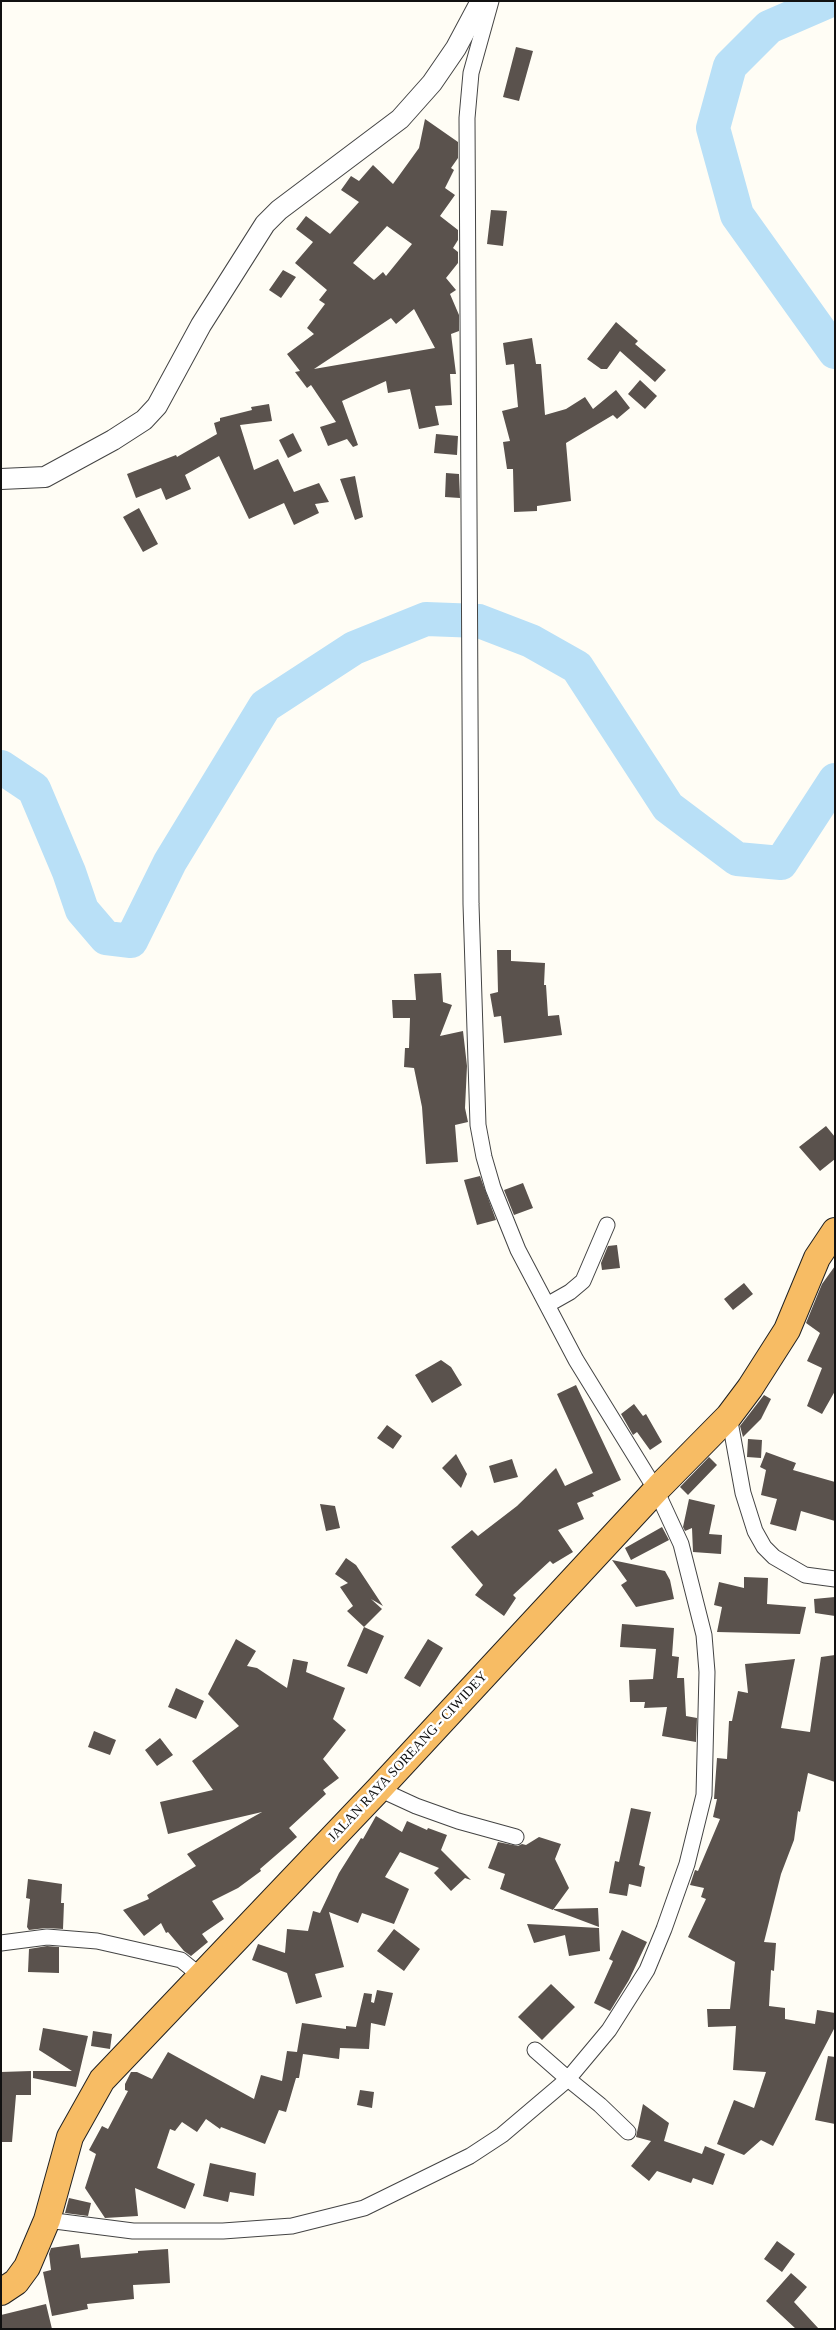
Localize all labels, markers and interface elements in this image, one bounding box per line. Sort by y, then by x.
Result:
street label: JALAN RAYA SOREANG - CIWIDEY [325,1668,491,1846]

